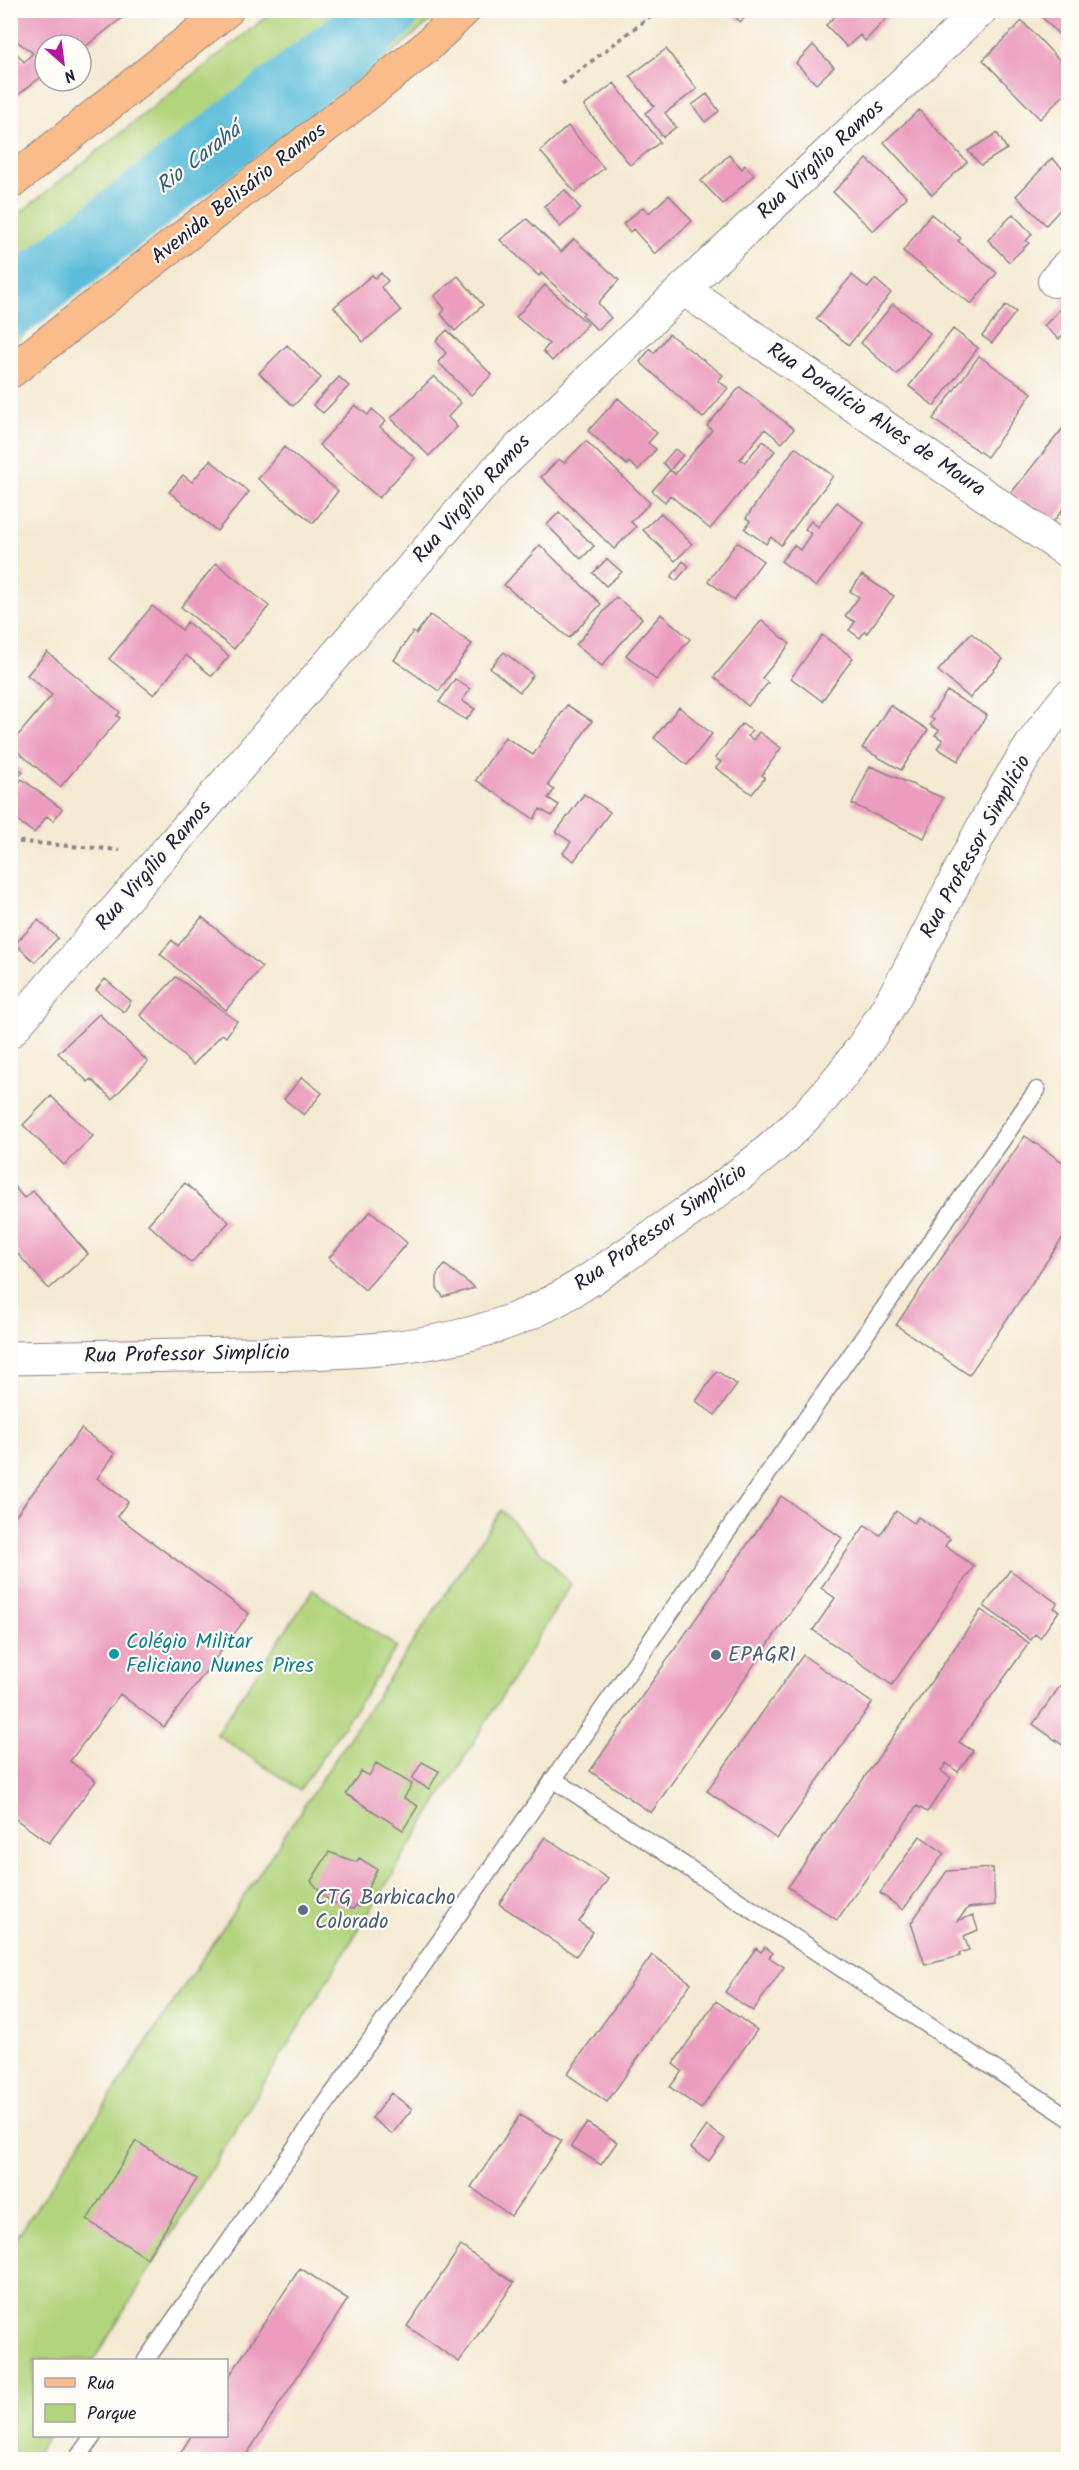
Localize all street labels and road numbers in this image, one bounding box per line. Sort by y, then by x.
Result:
street label: Rua Virgílio Ramos [750,92,892,228]
street label: Avenida Belisário Ramos [144,115,334,273]
street label: Rua Doralício Alves de Moura [760,334,992,506]
street label: Rua Virgílio Ramos [405,427,539,571]
street label: Rua Professor Simplício [912,749,1040,945]
street label: Rua Virgílio Ramos [88,793,220,939]
street label: Rua Professor Simplício [567,1156,755,1300]
street label: Rua Professor Simplício [84,1337,290,1373]

